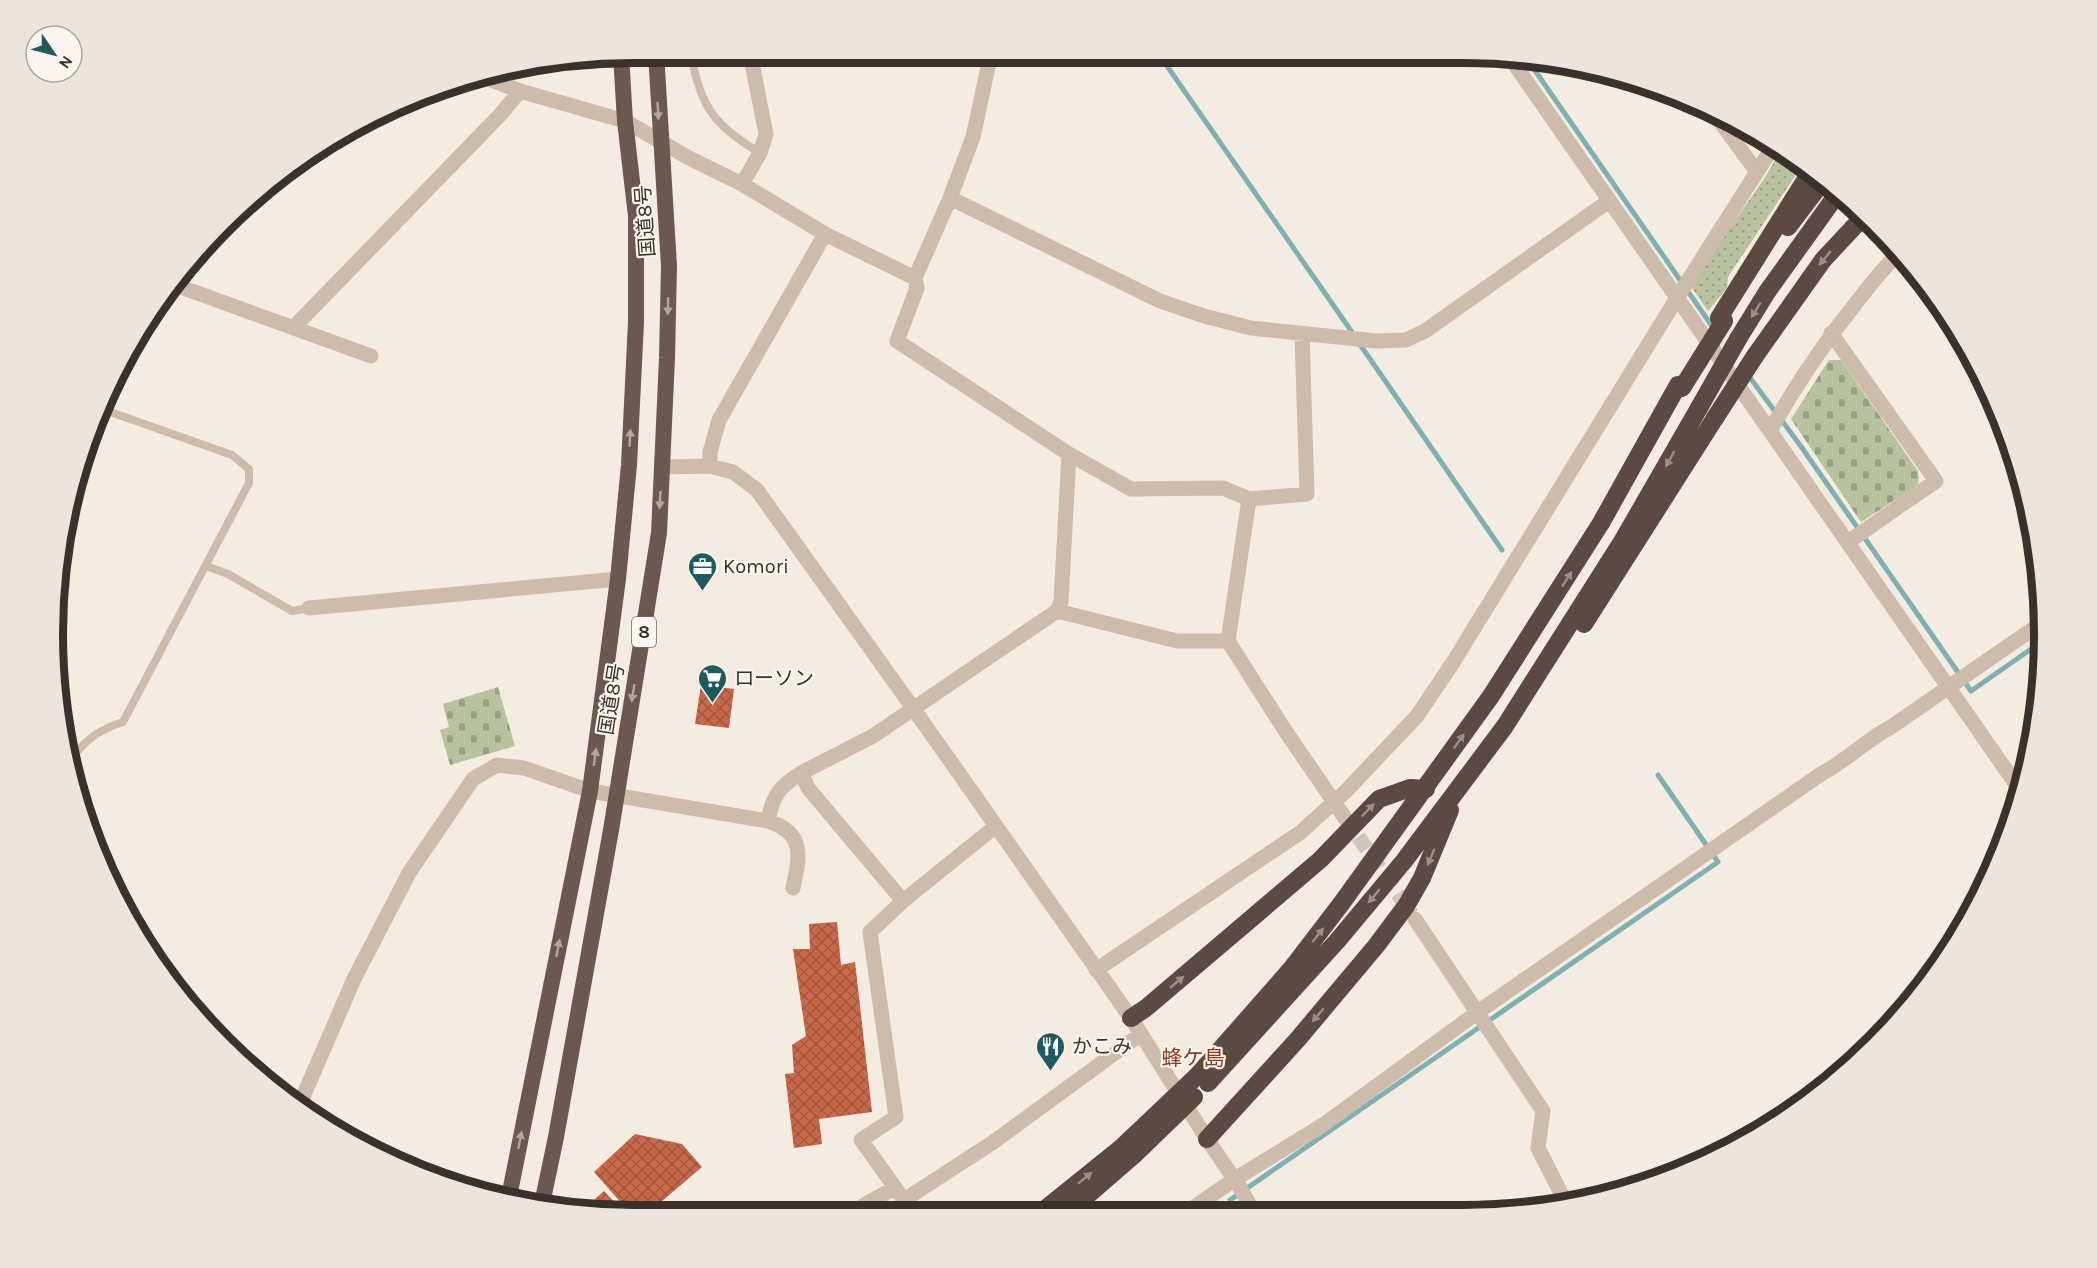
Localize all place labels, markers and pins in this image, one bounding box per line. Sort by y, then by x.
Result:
office icon: Komori [686,550,718,592]
place label: Komori [723,555,789,578]
supermarket icon: ローソン [697,662,729,704]
place label: ローソン [734,667,814,690]
restaurant icon: かこみ [1035,1030,1067,1072]
place label: かこみ [1072,1035,1132,1058]

